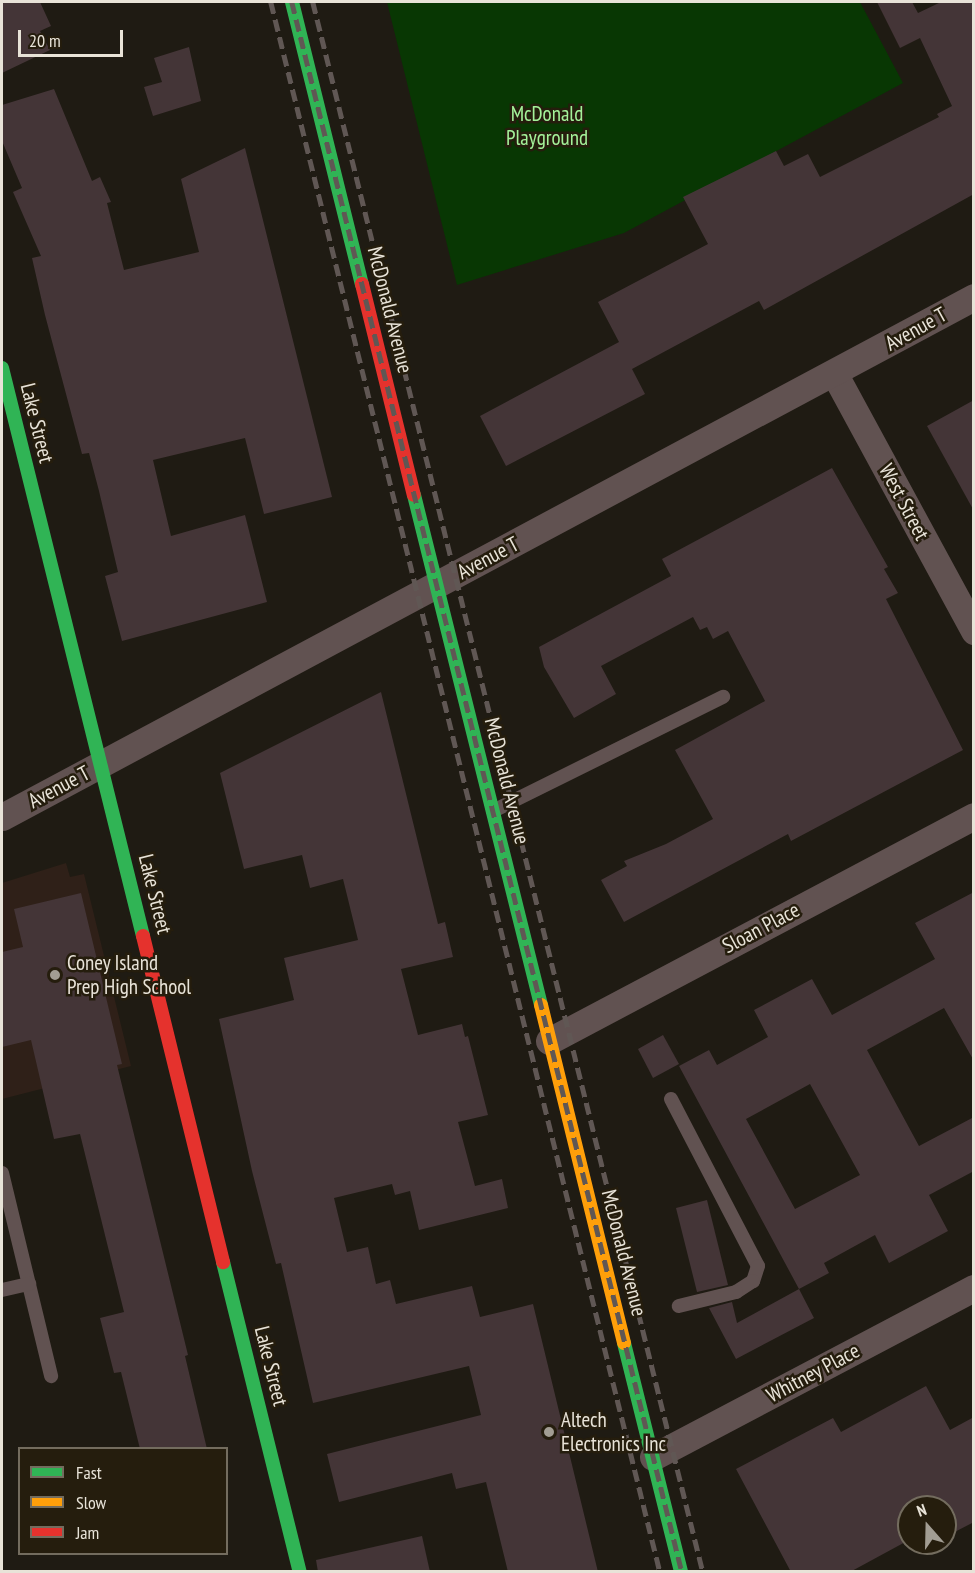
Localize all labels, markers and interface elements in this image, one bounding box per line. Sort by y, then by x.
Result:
scale bar [21,18,126,56]
text: 20 m [29,29,61,52]
park label: McDonald Playground [506,101,588,151]
street label: McDonald Avenue [362,244,418,376]
street label: Avenue T [881,302,951,356]
street label: Lake Street [15,380,59,466]
street label: West Street [873,460,935,544]
street label: Avenue T [453,531,523,585]
street label: McDonald Avenue [479,715,535,847]
street label: Avenue T [24,760,94,814]
street label: Lake Street [133,851,177,937]
street label: Sloan Place [718,897,804,959]
place label: Coney Island Prep High School [67,950,191,1000]
marker: Coney Island Prep High School [48,968,62,982]
street label: McDonald Avenue [596,1187,652,1319]
street label: Lake Street [249,1323,293,1409]
street label: Whitney Place [762,1338,864,1408]
place label: Altech Electronics Inc [561,1407,666,1457]
marker: Altech Electronics Inc [542,1425,556,1439]
legend [18,1447,228,1555]
text: Fast [76,1461,102,1484]
text: Slow [76,1491,106,1514]
north arrow [897,1495,957,1555]
text: N [914,1499,929,1521]
text: Jam [76,1521,99,1544]

